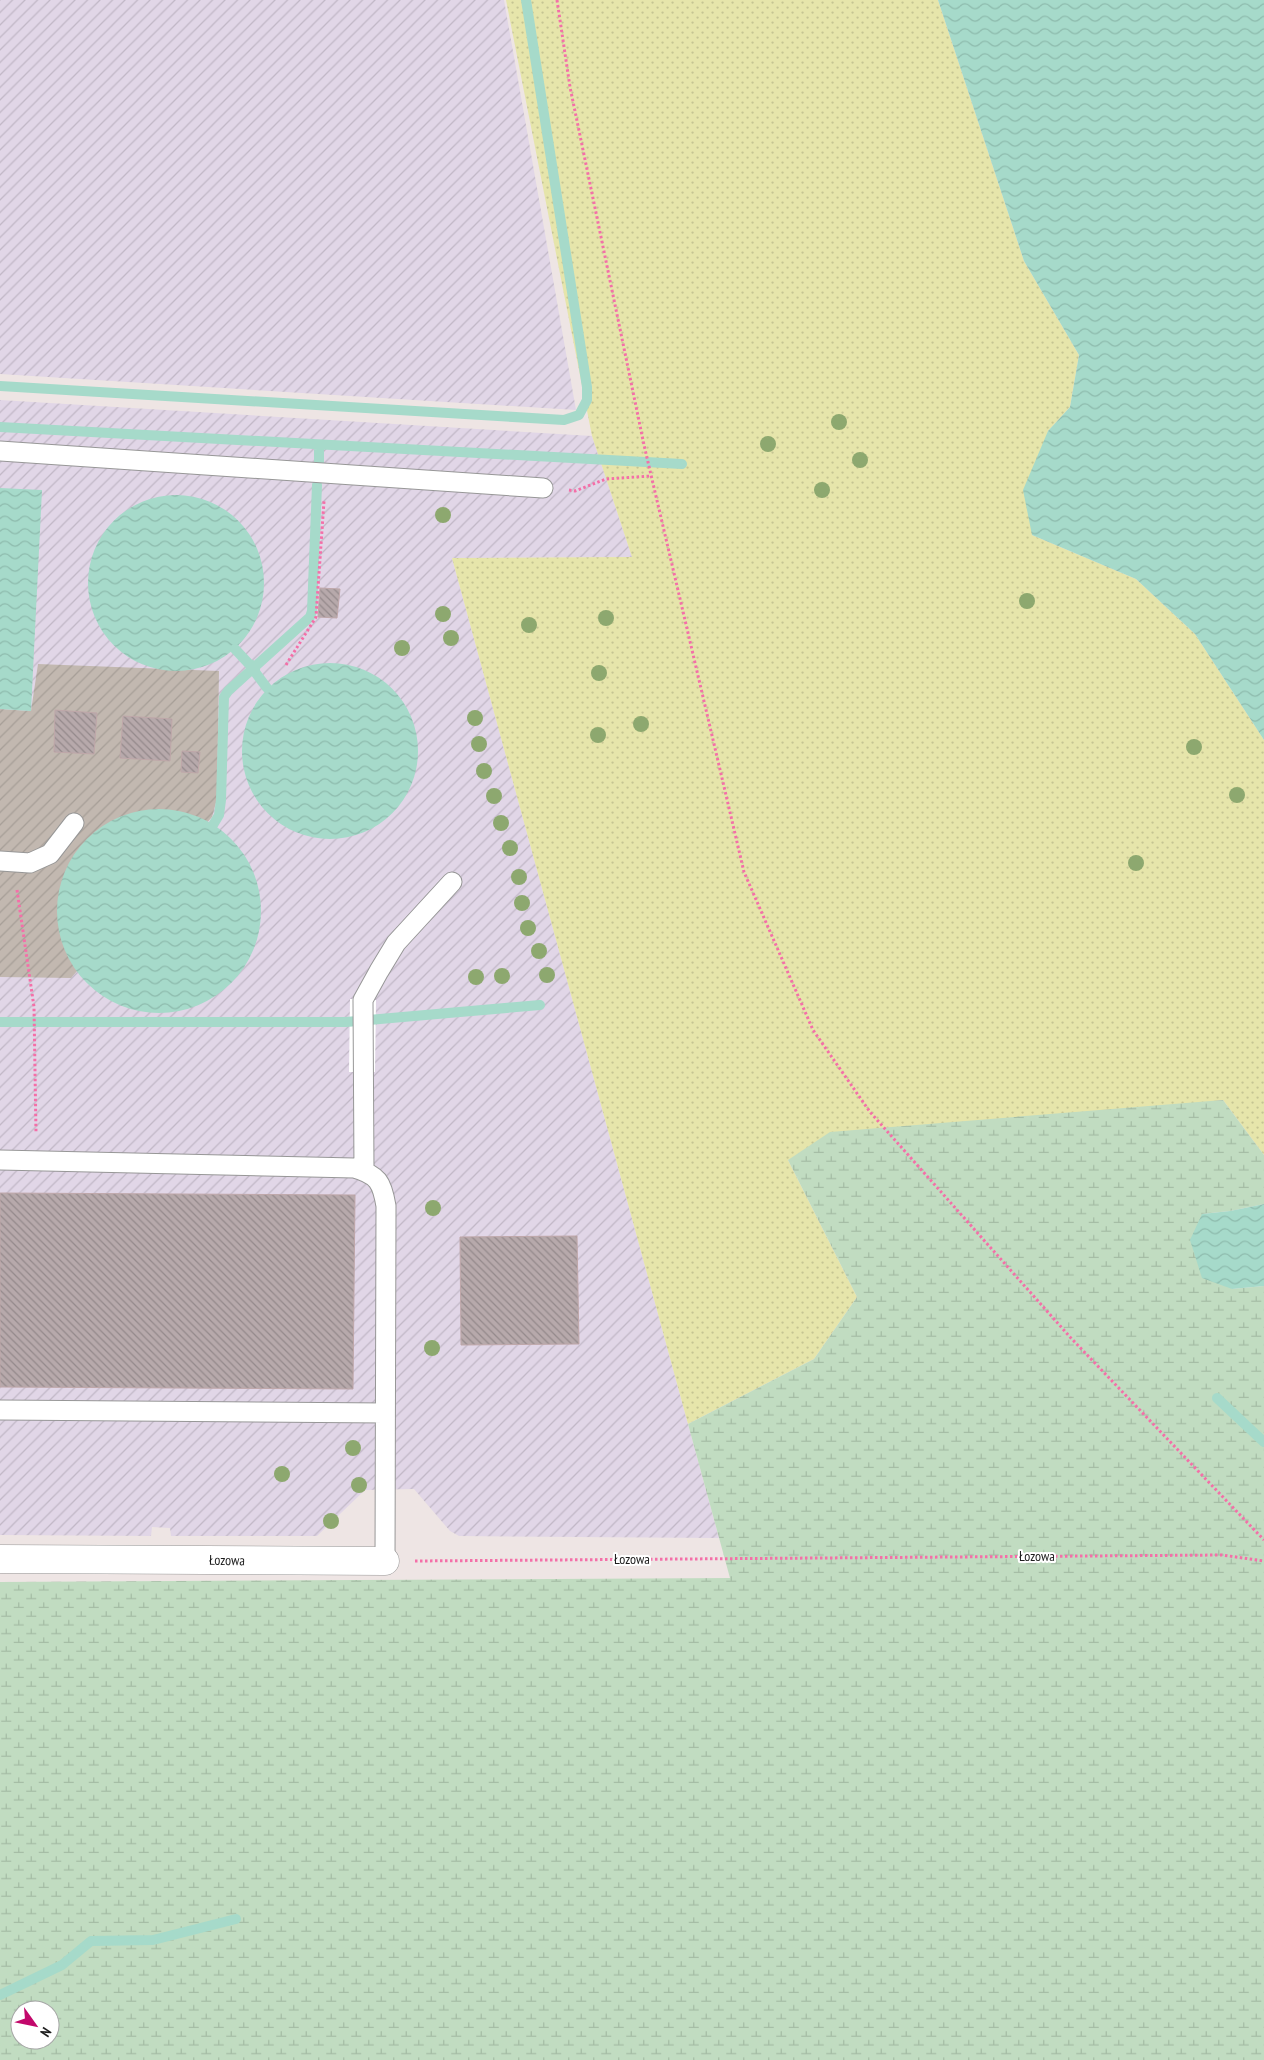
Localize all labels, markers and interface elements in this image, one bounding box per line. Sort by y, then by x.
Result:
street label: Łozowa [1019,1547,1055,1565]
street label: Łozowa [614,1550,650,1568]
street label: Łozowa [209,1551,245,1569]
north arrow [10,2000,60,2050]
text: N [36,2024,56,2040]

